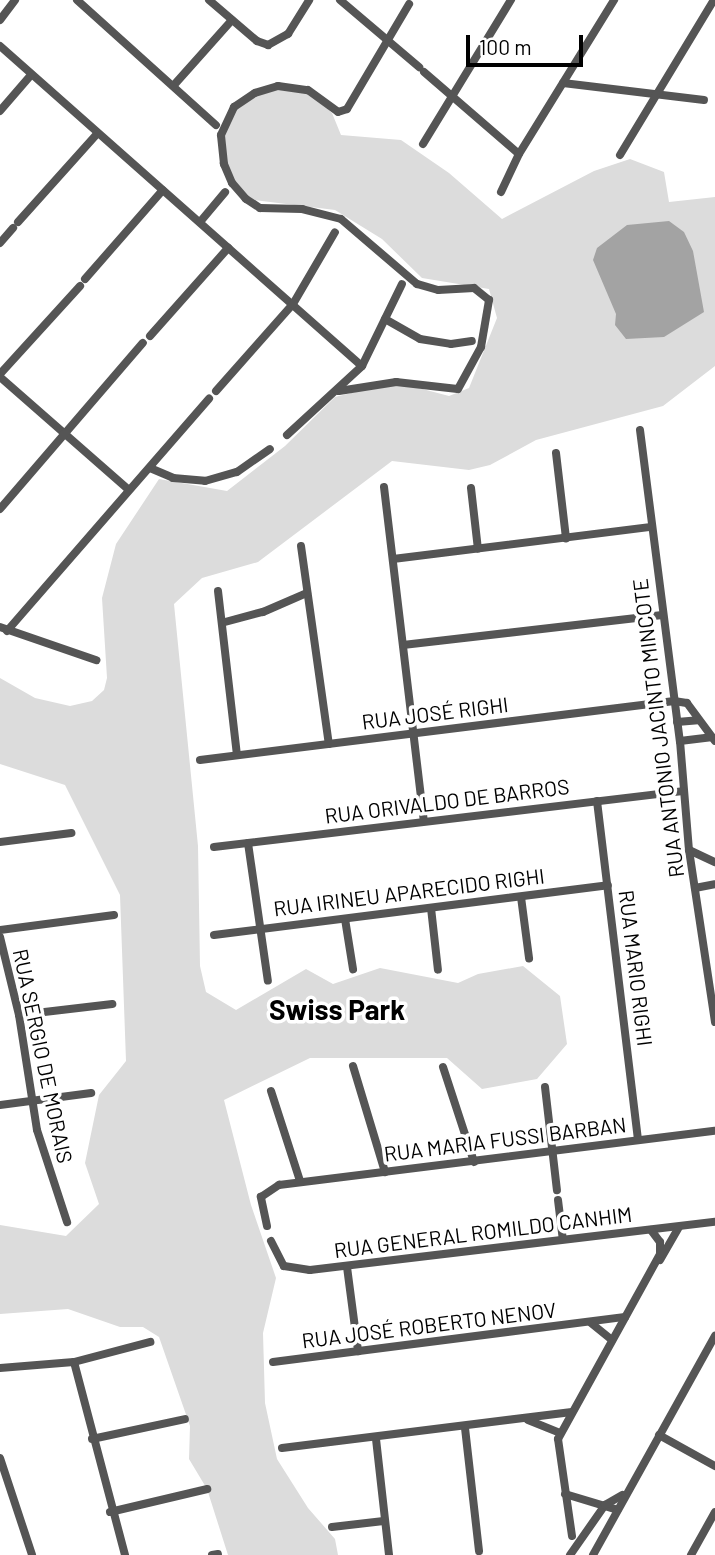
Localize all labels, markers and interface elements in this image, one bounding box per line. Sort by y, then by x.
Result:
scale bar [470,21,587,65]
text: 100 m [479,34,532,59]
street label: RUA ANTONIO JACINTO MINCOTE [627,577,689,879]
street label: RUA JOSÉ RIGHI [360,691,510,735]
street label: RUA ORIVALDO DE BARROS [323,773,571,829]
street label: RUA IRINEU APARECIDO RIGHI [272,863,546,921]
street label: RUA MARIO RIGHI [614,889,658,1047]
street label: RUA SERGIO DE MORAIS [8,946,78,1166]
district label: Swiss Park [269,992,405,1026]
street label: RUA MARIA FUSSI BARBAN [382,1112,628,1166]
street label: RUA GENERAL ROMILDO CANHIM [332,1201,634,1263]
street label: RUA JOSÉ ROBERTO NENOV [300,1297,558,1353]

